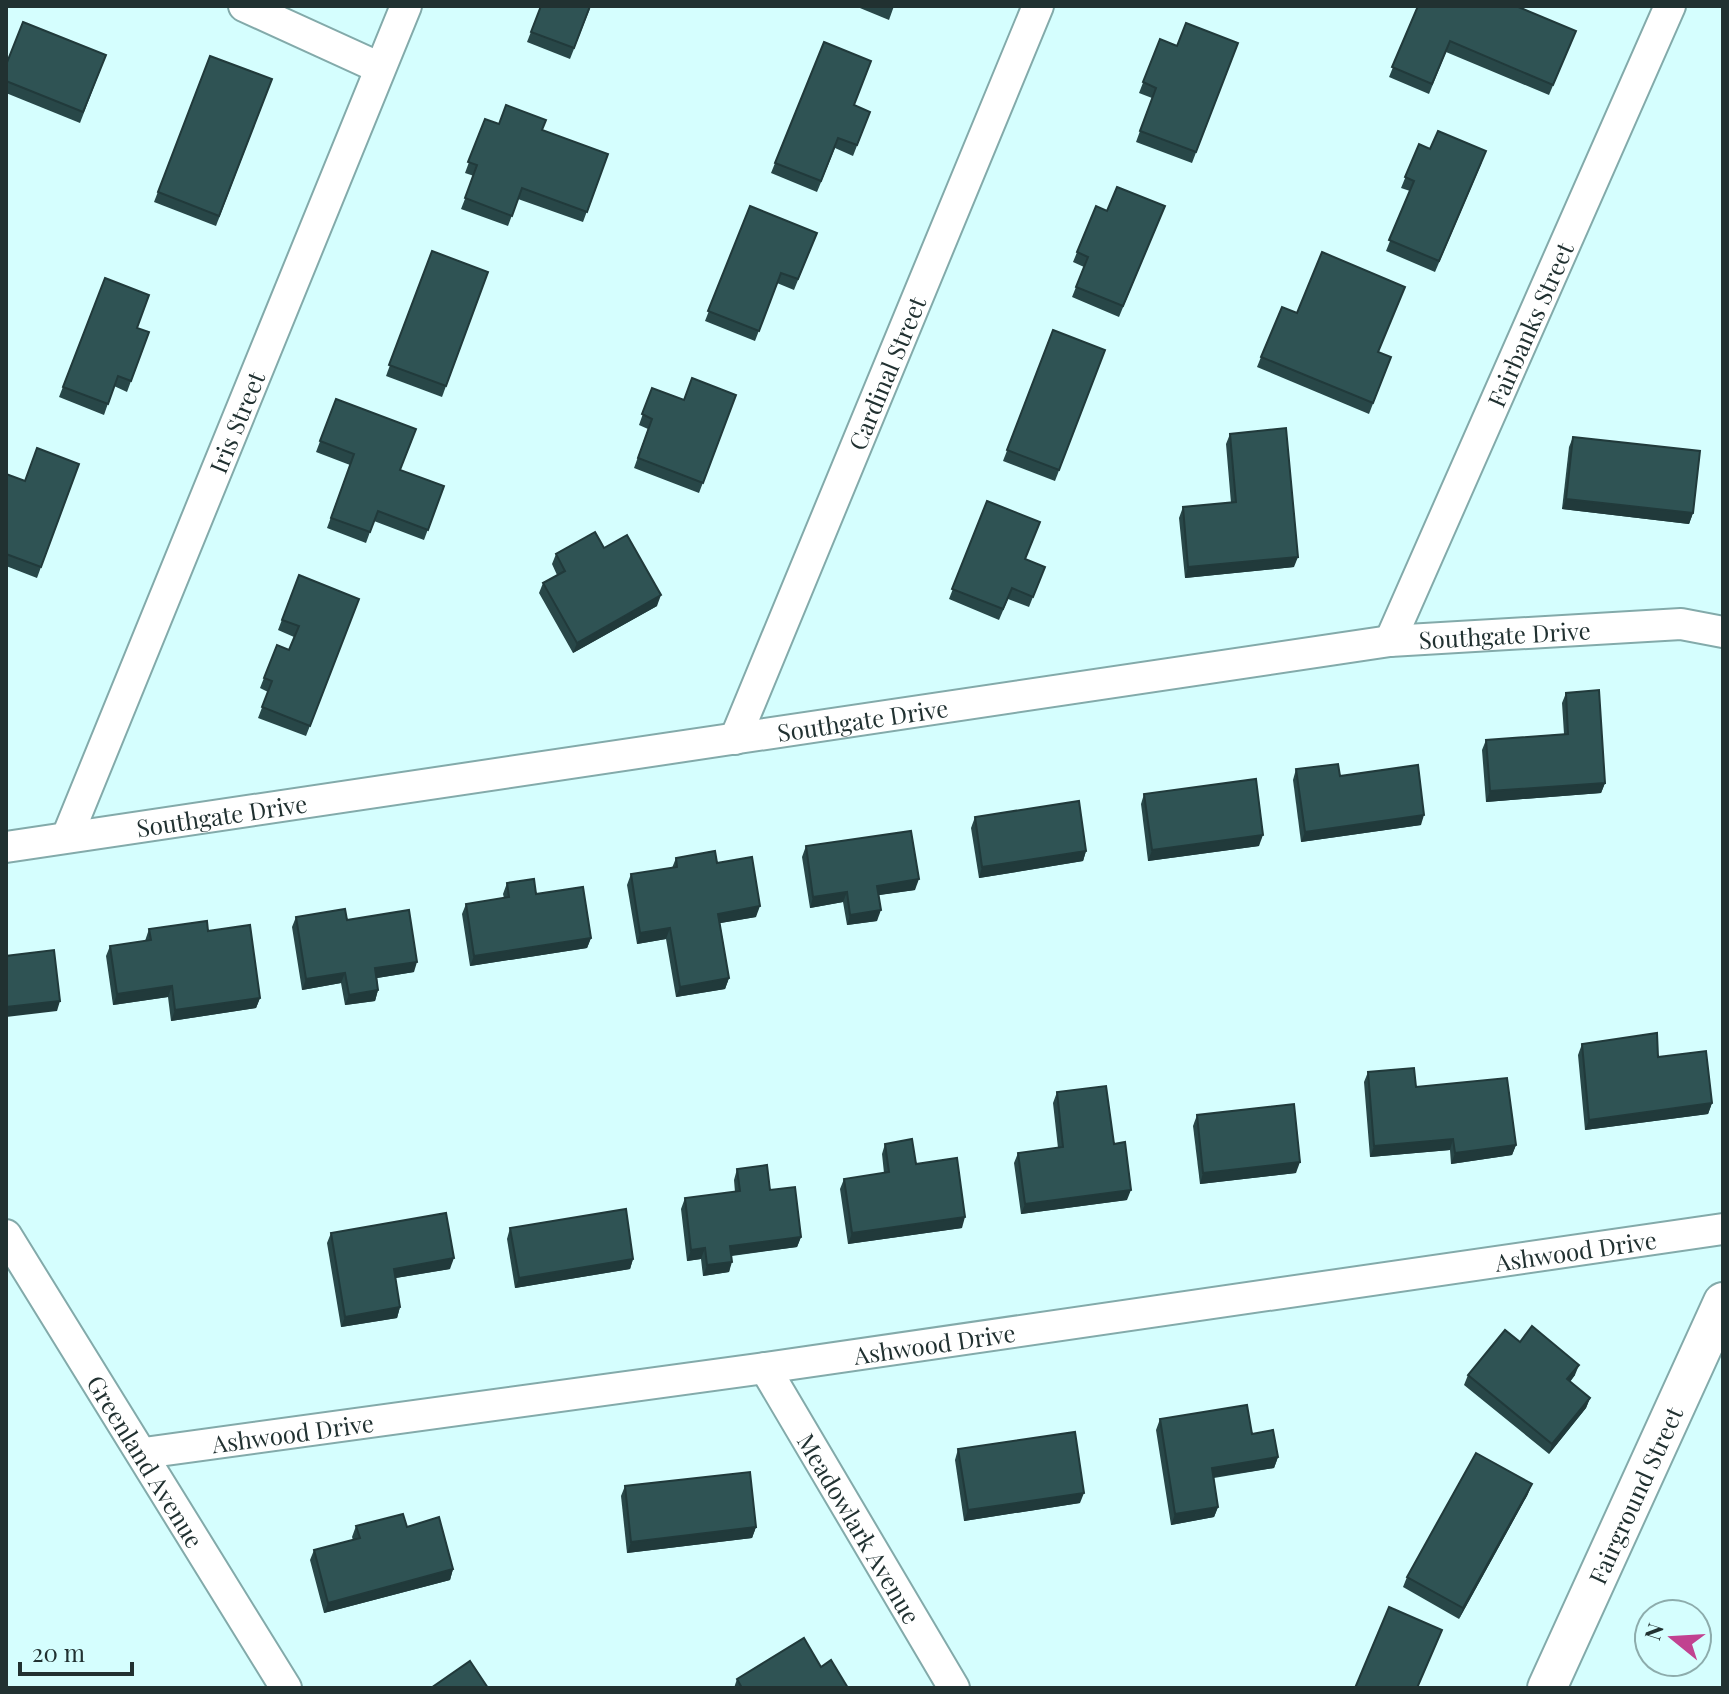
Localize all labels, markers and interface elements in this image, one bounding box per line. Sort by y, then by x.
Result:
street label: Fairbanks Street [1479,237,1580,412]
street label: Cardinal Street [840,291,932,455]
street label: Iris Street [201,366,271,478]
street label: Southgate Drive [1418,613,1591,655]
street label: Southgate Drive [775,691,950,748]
street label: Southgate Drive [134,786,309,843]
street label: Ashwood Drive [1492,1223,1659,1278]
street label: Ashwood Drive [850,1316,1017,1371]
street label: Greenland Avenue [80,1369,211,1554]
street label: Fairground Street [1581,1401,1689,1589]
street label: Ashwood Drive [209,1406,376,1460]
street label: Meadowlark Avenue [791,1427,928,1629]
north arrow [1633,1598,1713,1678]
text: N [1636,1619,1670,1644]
scale bar [20,1626,132,1676]
text: 20 m [32,1636,85,1668]

